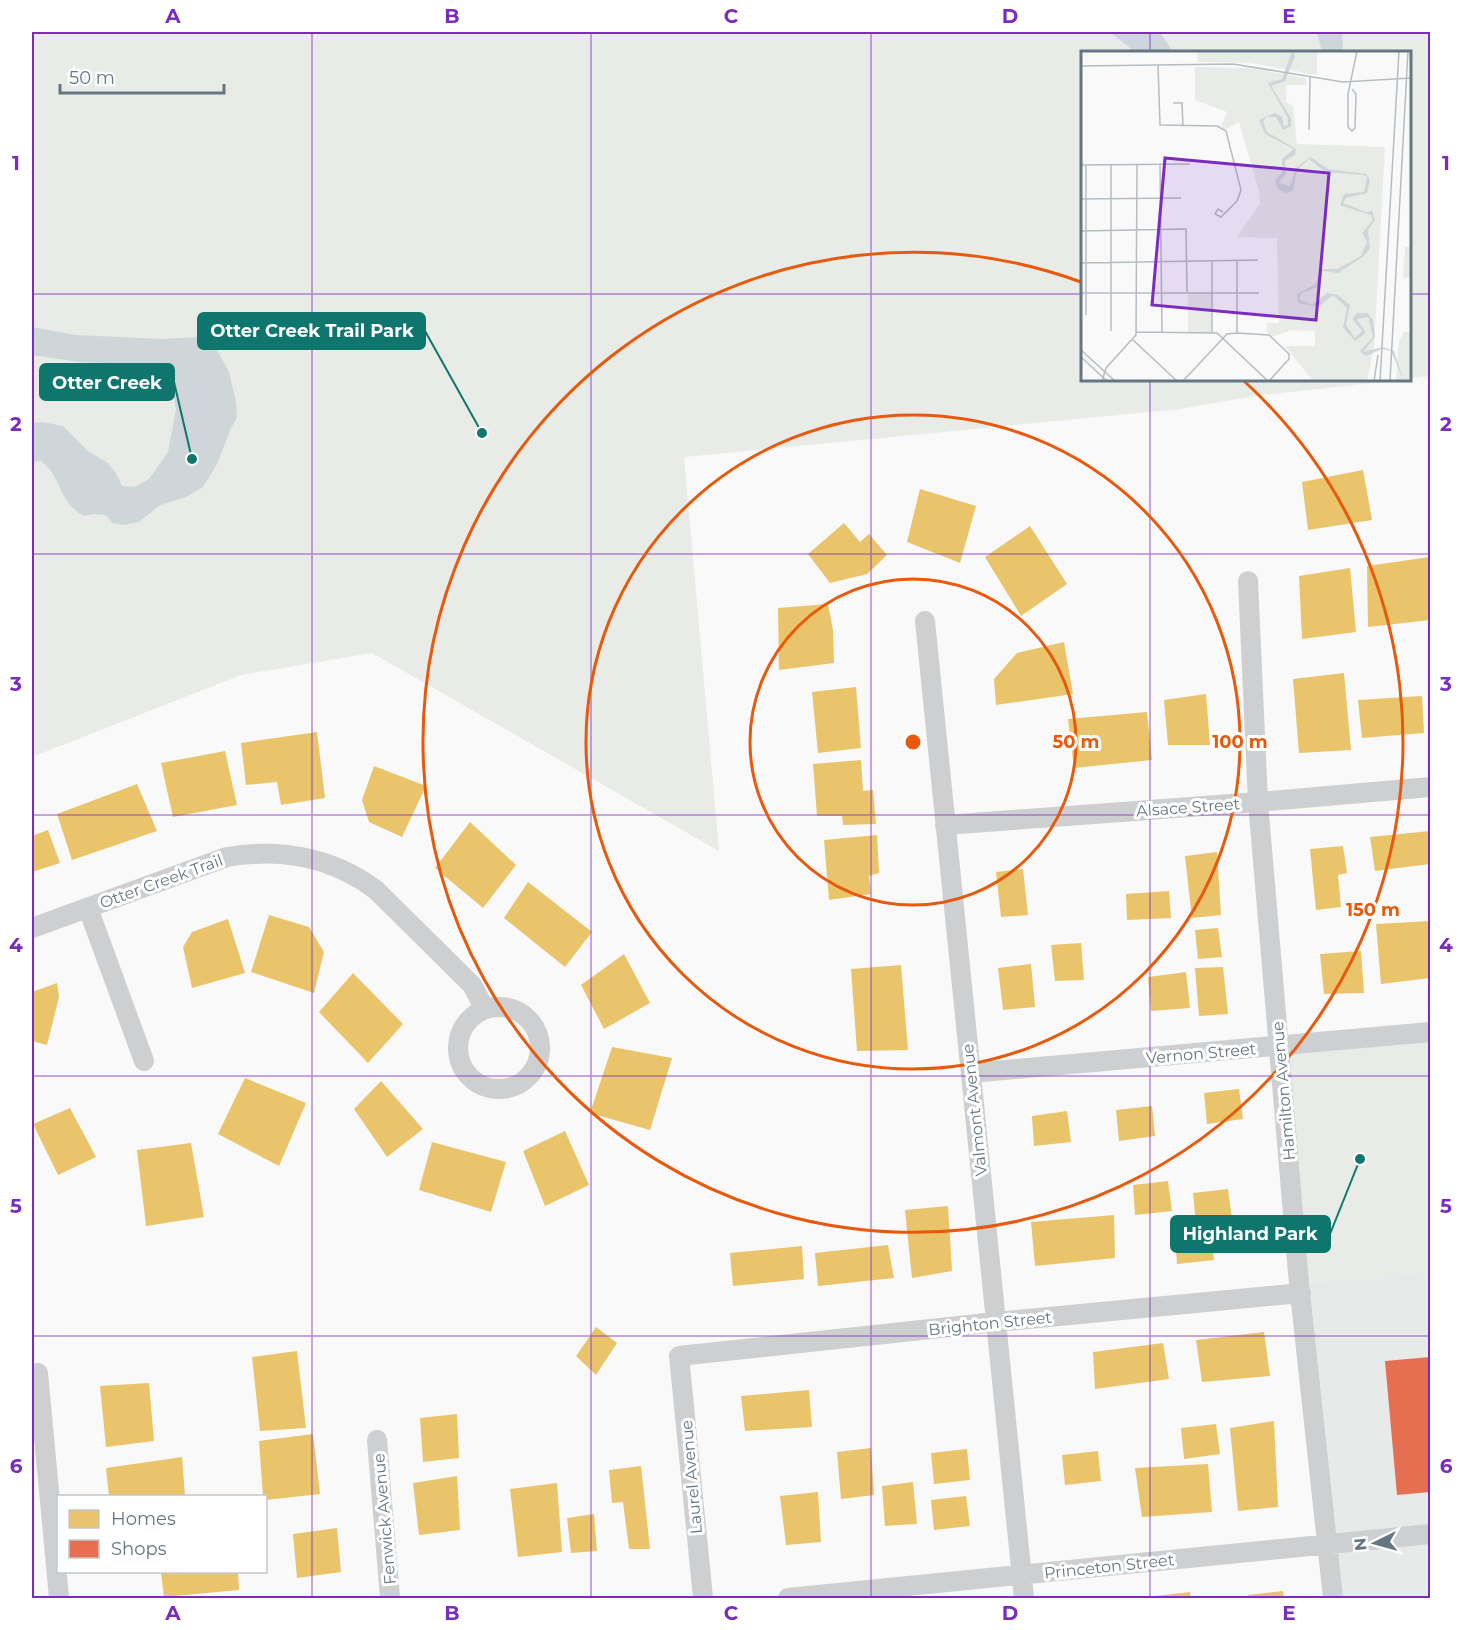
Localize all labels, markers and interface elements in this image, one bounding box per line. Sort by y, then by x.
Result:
text: A [164,4,181,28]
text: B [444,4,460,28]
text: C [724,4,739,28]
text: D [1002,4,1018,28]
text: E [1282,4,1296,28]
inset map [1081,51,1411,381]
scale bar [60,57,224,95]
text: 50 m [69,67,115,89]
text: 1 [12,151,20,175]
text: 1 [1442,151,1450,175]
callout: Otter Creek Trail Park [198,313,425,349]
text: Otter Creek Trail Park [210,320,414,342]
callout: Otter Creek [40,364,174,400]
text: Otter Creek [52,372,162,394]
text: 2 [10,412,22,436]
text: 2 [1440,412,1452,436]
text: 3 [9,672,22,696]
text: 3 [1439,672,1452,696]
text: 50 m [1053,731,1099,753]
text: 100 m [1212,731,1268,753]
centre of rings [903,732,923,752]
street label: Alsace Street [1135,794,1241,821]
street label: Otter Creek Trail [97,850,225,913]
text: 150 m [1346,899,1400,921]
text: 4 [9,933,23,957]
text: 4 [1439,933,1453,957]
street label: Hamilton Avenue [1268,1021,1299,1161]
street label: Vernon Street [1145,1039,1257,1068]
street label: Valmont Avenue [958,1043,991,1177]
text: 5 [10,1194,22,1218]
text: 5 [1440,1194,1452,1218]
callout: Highland Park [1171,1216,1330,1252]
text: Highland Park [1182,1223,1318,1245]
street label: Brighton Street [927,1308,1053,1339]
street label: Laurel Avenue [677,1419,706,1535]
street label: Fenwick Avenue [369,1453,400,1585]
text: 6 [10,1454,23,1478]
text: 6 [1440,1454,1453,1478]
legend [57,1495,267,1573]
text: Homes [111,1508,176,1530]
north arrow [1345,1513,1405,1573]
text: N [1351,1537,1371,1552]
text: Shops [111,1538,167,1560]
street label: Princeton Street [1043,1550,1176,1583]
text: A [164,1601,181,1625]
text: B [444,1601,460,1625]
text: C [724,1601,739,1625]
text: D [1002,1601,1018,1625]
text: E [1282,1601,1296,1625]

